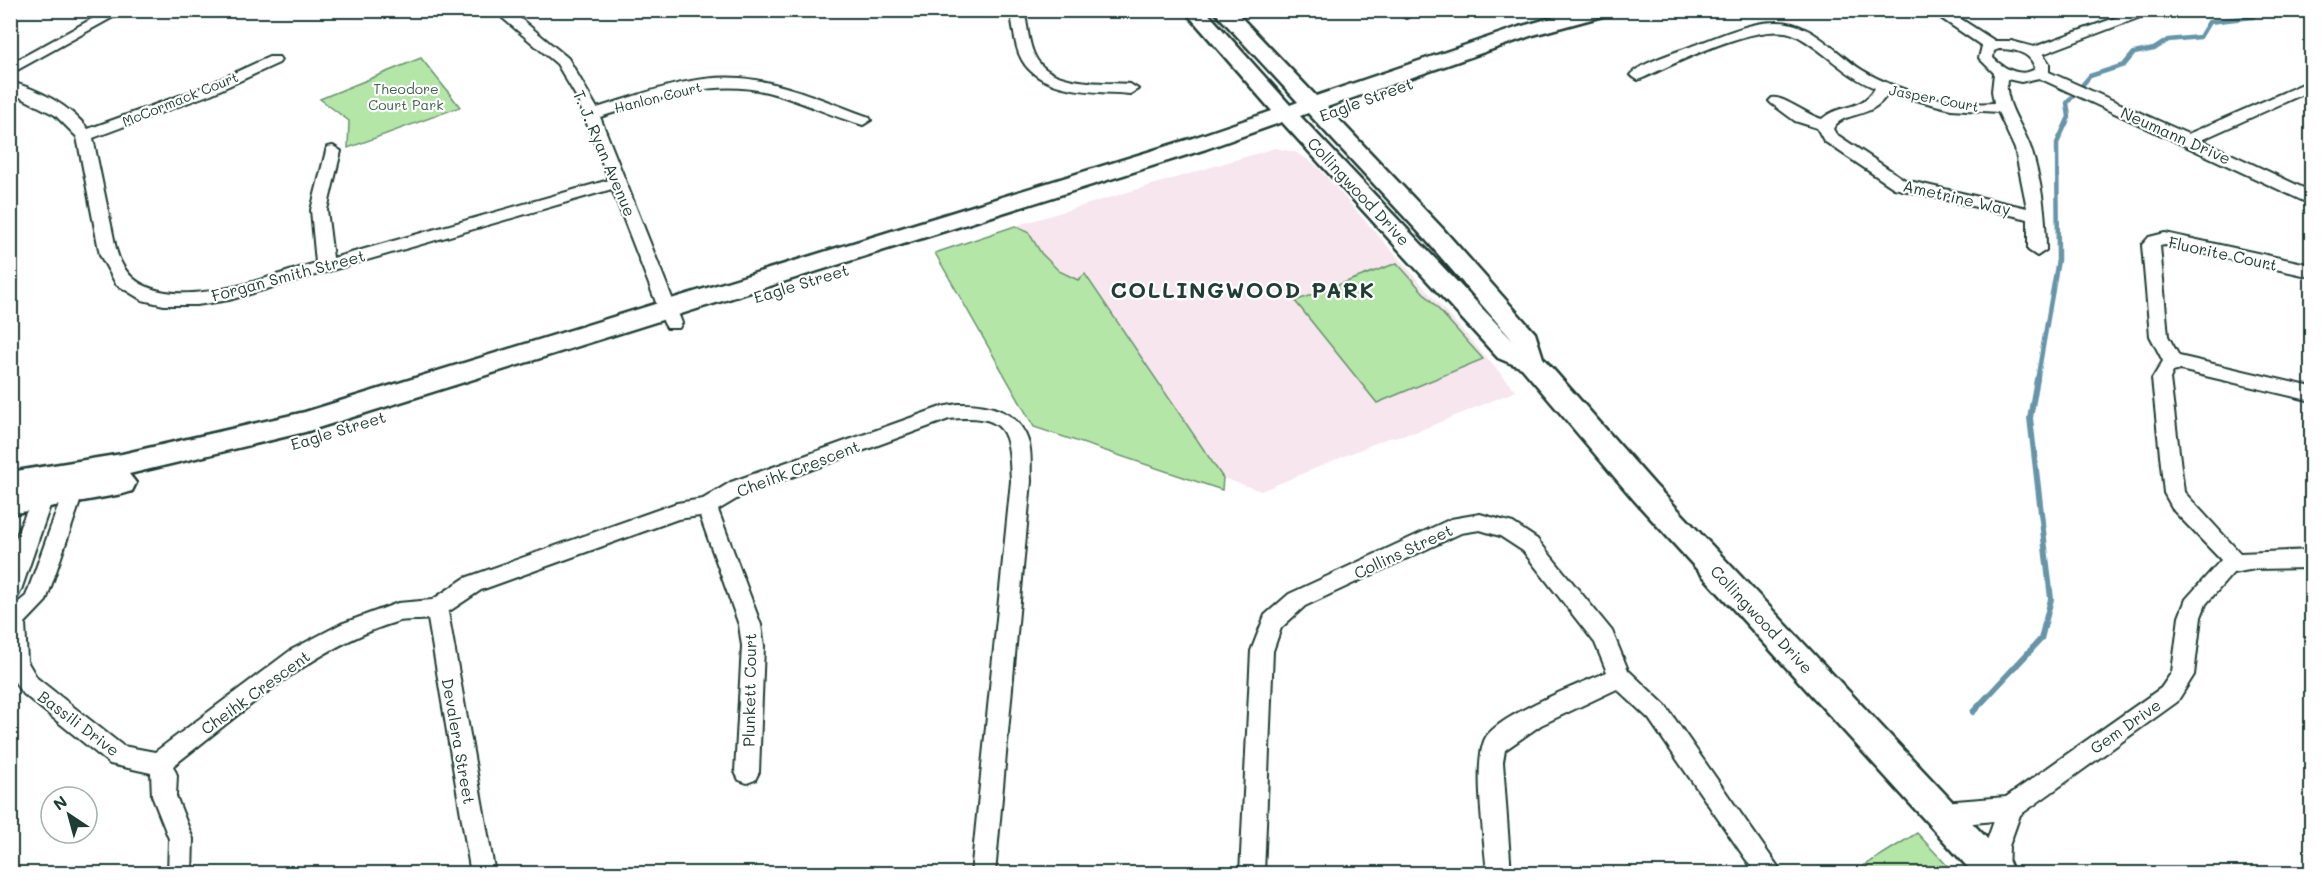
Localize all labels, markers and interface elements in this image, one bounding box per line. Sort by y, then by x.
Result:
street label: McCormack Court [119,67,241,131]
street label: Eagle Street [1316,72,1416,126]
street label: Hanlon Court [612,77,704,117]
park label: Theodore Court Park [368,79,444,114]
street label: Jasper Court [1887,80,1981,116]
street label: T. J. Ryan Avenue [569,87,641,219]
street label: Neumann Drive [2118,101,2234,169]
street label: Collingwood Drive [1303,132,1415,250]
street label: Ametrine Way [1901,174,2013,220]
street label: Fluorite Court [2167,231,2279,275]
street label: Forgan Smith Street [209,244,367,306]
street label: Eagle Street [751,259,851,307]
district label: COLLINGWOOD PARK [1110,275,1376,304]
street label: Eagle Street [288,406,388,454]
street label: Cheihk Crescent [733,435,863,501]
street label: Collins Street [1350,519,1456,583]
street label: Collingwood Drive [1706,560,1818,678]
street label: Plunkett Court [738,633,760,747]
street label: Cheihk Crescent [196,645,314,739]
street label: Devalera Street [438,676,480,806]
street label: Bassili Drive [34,686,124,760]
street label: Gem Drive [2085,694,2165,758]
north arrow [39,785,99,845]
text: N [49,790,71,815]

